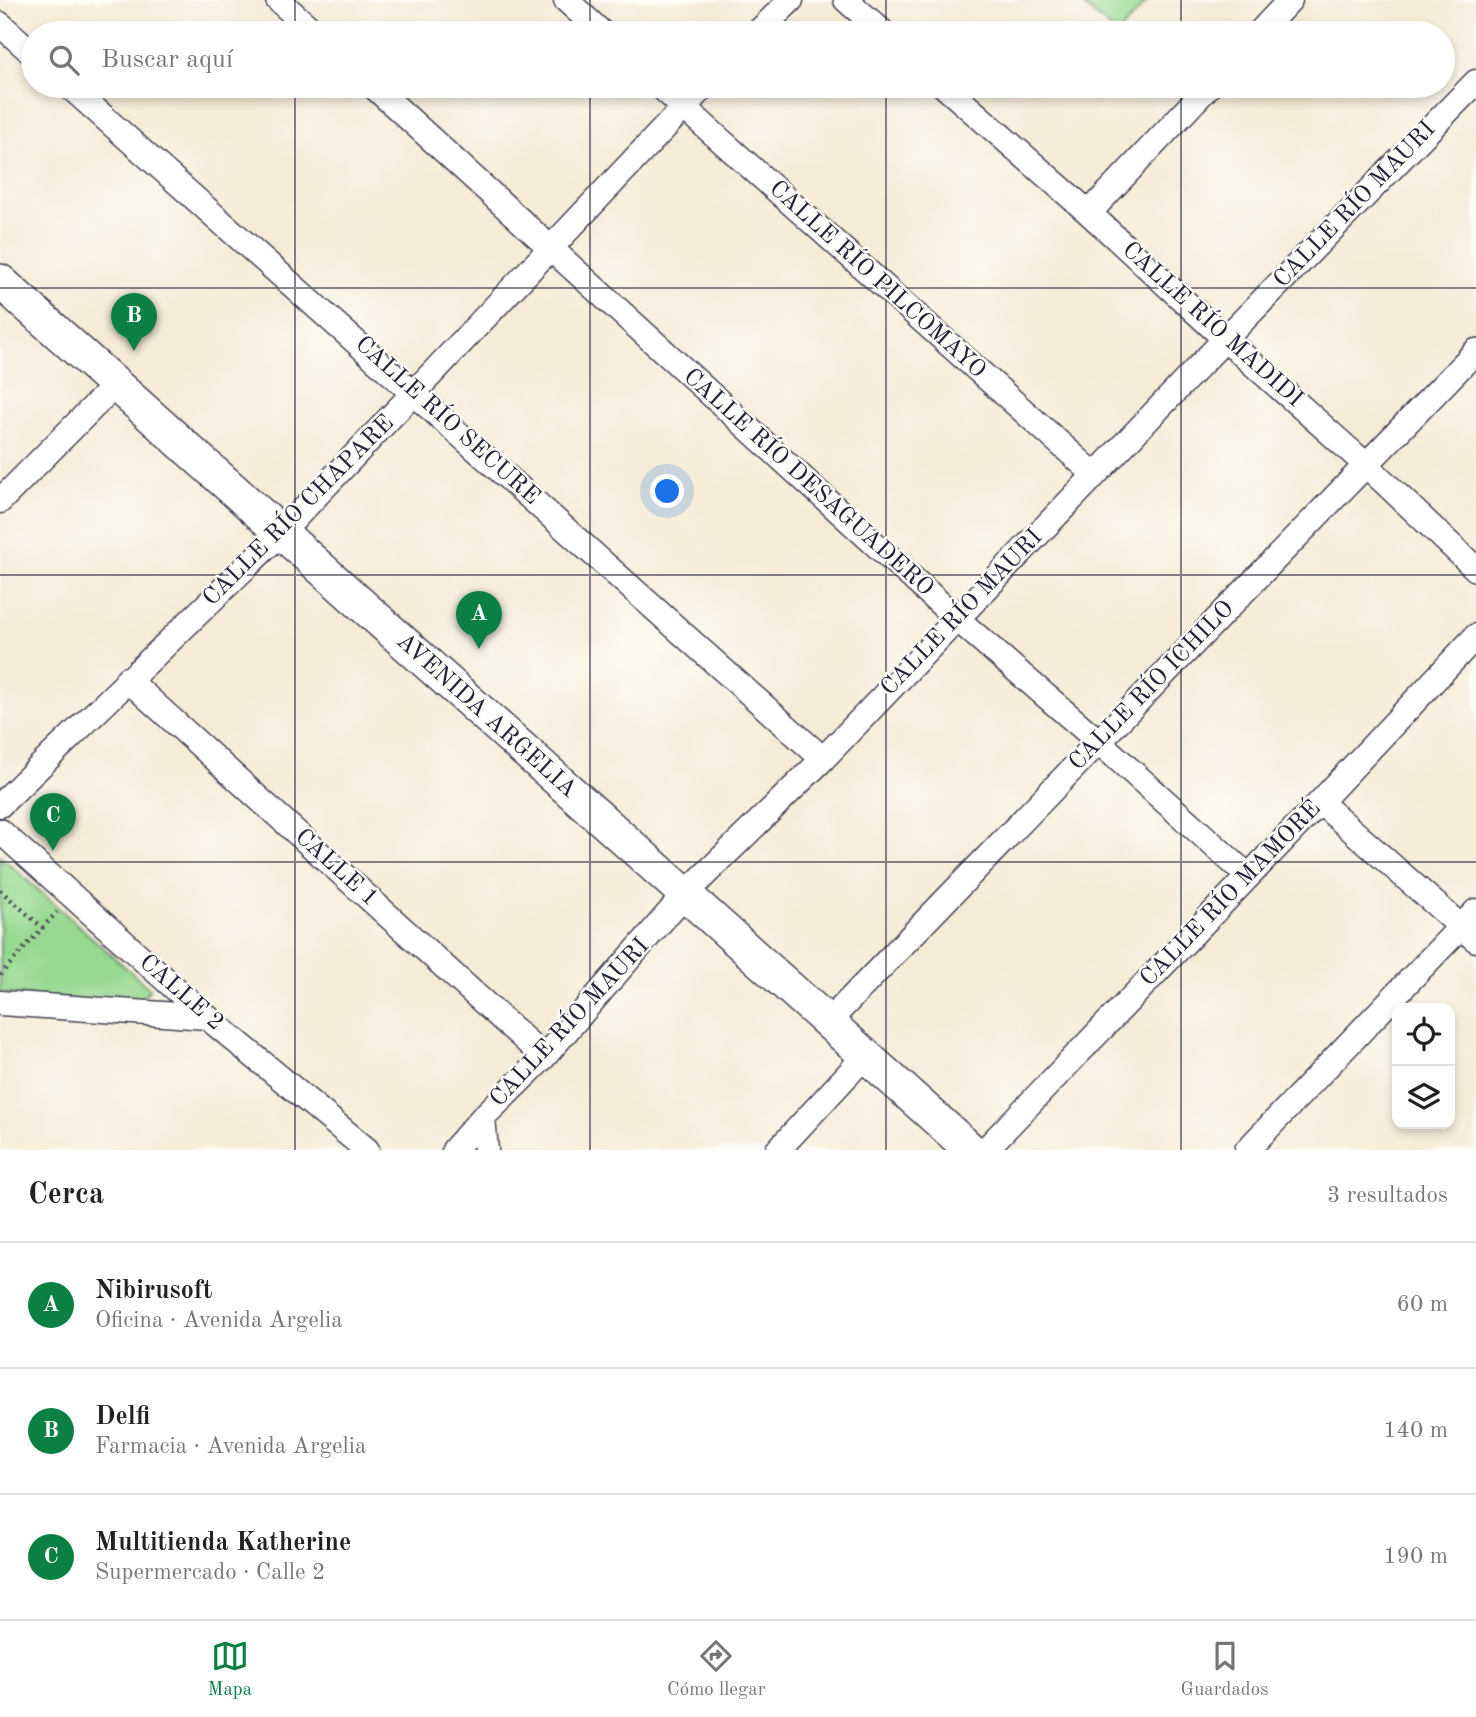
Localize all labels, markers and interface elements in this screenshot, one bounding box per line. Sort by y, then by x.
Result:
search box [21,21,1455,98]
icon: search [45,41,83,79]
text: Buscar aquí [101,47,233,73]
street label: CALLE RÍO MAURI [1267,115,1440,293]
street label: CALLE RÍO PILCOMAYO [764,174,993,383]
street label: CALLE RÍO MADIDI [1117,235,1309,412]
pin: B [111,293,157,351]
street label: CALLE RÍO SECURE [350,329,546,510]
street label: CALLE RÍO DESAGUADERO [679,362,940,601]
street label: CALLE RÍO CHAPARE [196,408,399,611]
your location [650,474,684,508]
street label: CALLE RÍO MAURI [874,523,1047,701]
pin: A [456,591,502,649]
street label: CALLE RÍO ICHILO [1062,594,1239,775]
street label: AVENIDA ARGELIA [391,629,581,803]
pin: C [30,793,76,851]
street label: CALLE RÍO MAMORÉ [1133,794,1326,991]
street label: CALLE 1 [290,825,382,911]
street label: CALLE RÍO MAURI [483,931,654,1112]
street label: CALLE 2 [134,950,228,1036]
map controls [1392,1003,1455,1129]
button: locate [1392,1003,1455,1066]
button: layers [1392,1066,1455,1129]
text: Cerca [28,1180,104,1210]
text: 3 resultados [1327,1184,1448,1207]
text: Nibirusoft [95,1278,212,1304]
text: A [42,1293,60,1316]
text: 60 m [1397,1293,1448,1316]
text: Oficina · Avenida Argelia [95,1309,343,1332]
text: Delfi [95,1404,150,1430]
text: B [43,1419,59,1442]
text: 140 m [1383,1419,1448,1442]
text: Farmacia · Avenida Argelia [95,1435,366,1458]
text: Multitienda Katherine [95,1530,351,1556]
text: C [43,1545,59,1568]
text: 190 m [1383,1545,1448,1568]
text: Supermercado · Calle 2 [95,1561,325,1584]
tab: Mapa [208,1637,252,1702]
tab: Cómo llegar [667,1637,766,1702]
tab: Guardados [1181,1637,1268,1702]

